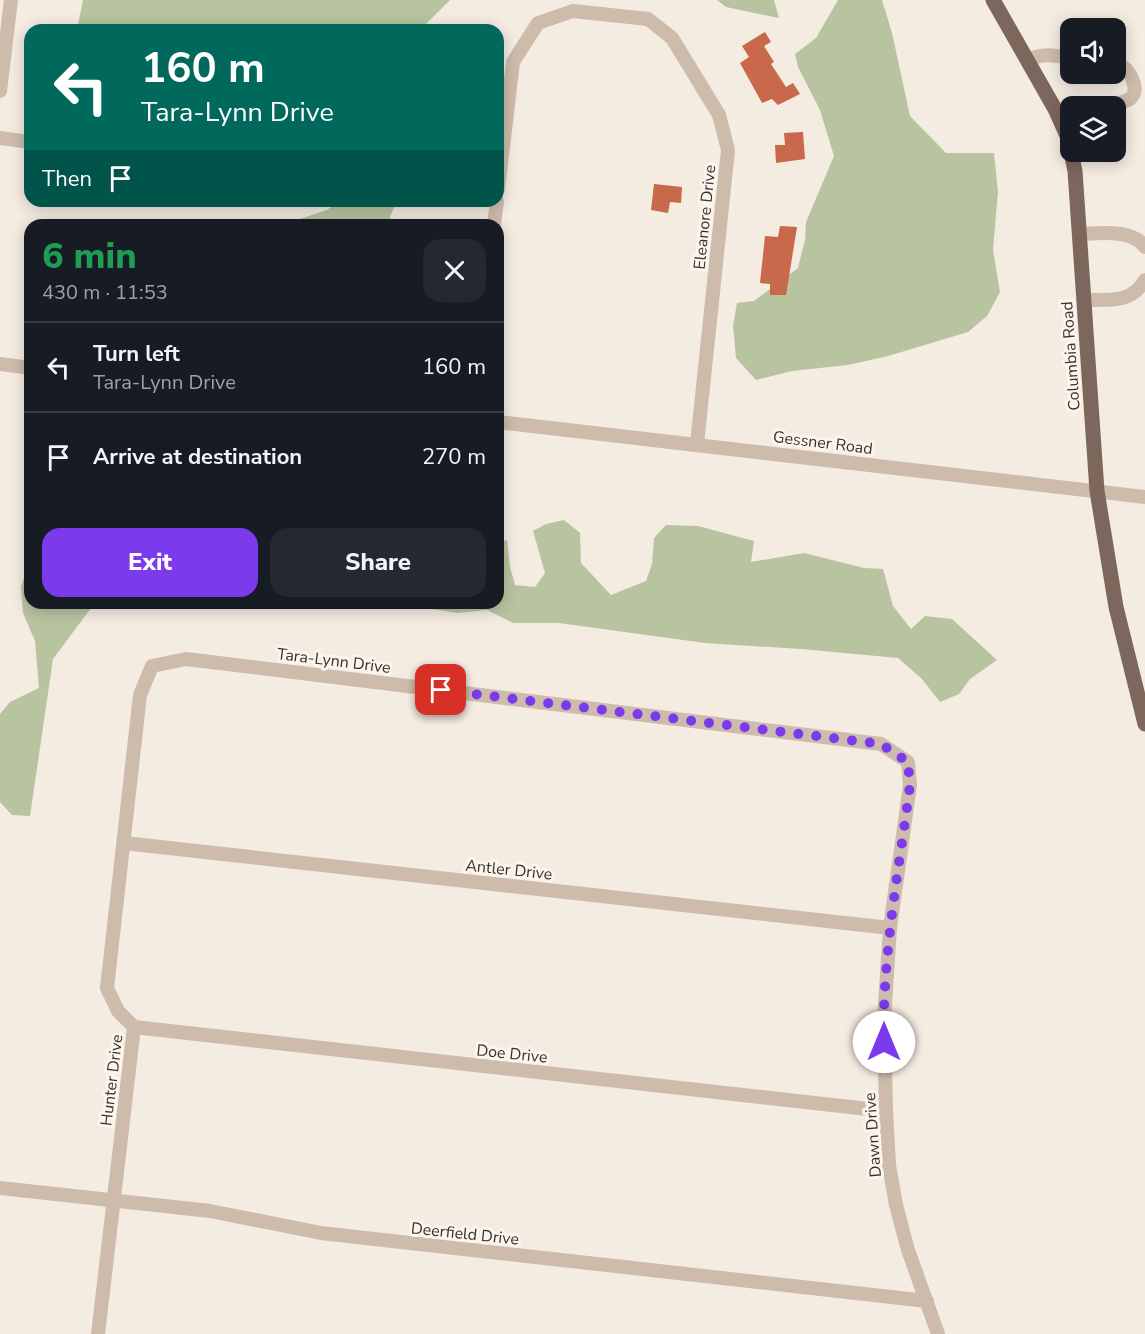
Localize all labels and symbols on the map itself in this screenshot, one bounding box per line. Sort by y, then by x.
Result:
street label: Eleanore Drive [689,164,721,271]
street label: Columbia Road [1056,301,1086,411]
street label: Gessner Road [772,426,874,460]
street label: Tara-Lynn Drive [276,643,392,679]
pin [415,664,466,715]
street label: Antler Drive [464,854,553,885]
position arrow [852,1010,916,1074]
street label: Hunter Drive [95,1033,129,1127]
street label: Doe Drive [475,1039,549,1069]
street label: Dawn Drive [859,1092,887,1178]
street label: Deerfield Drive [410,1217,520,1251]

